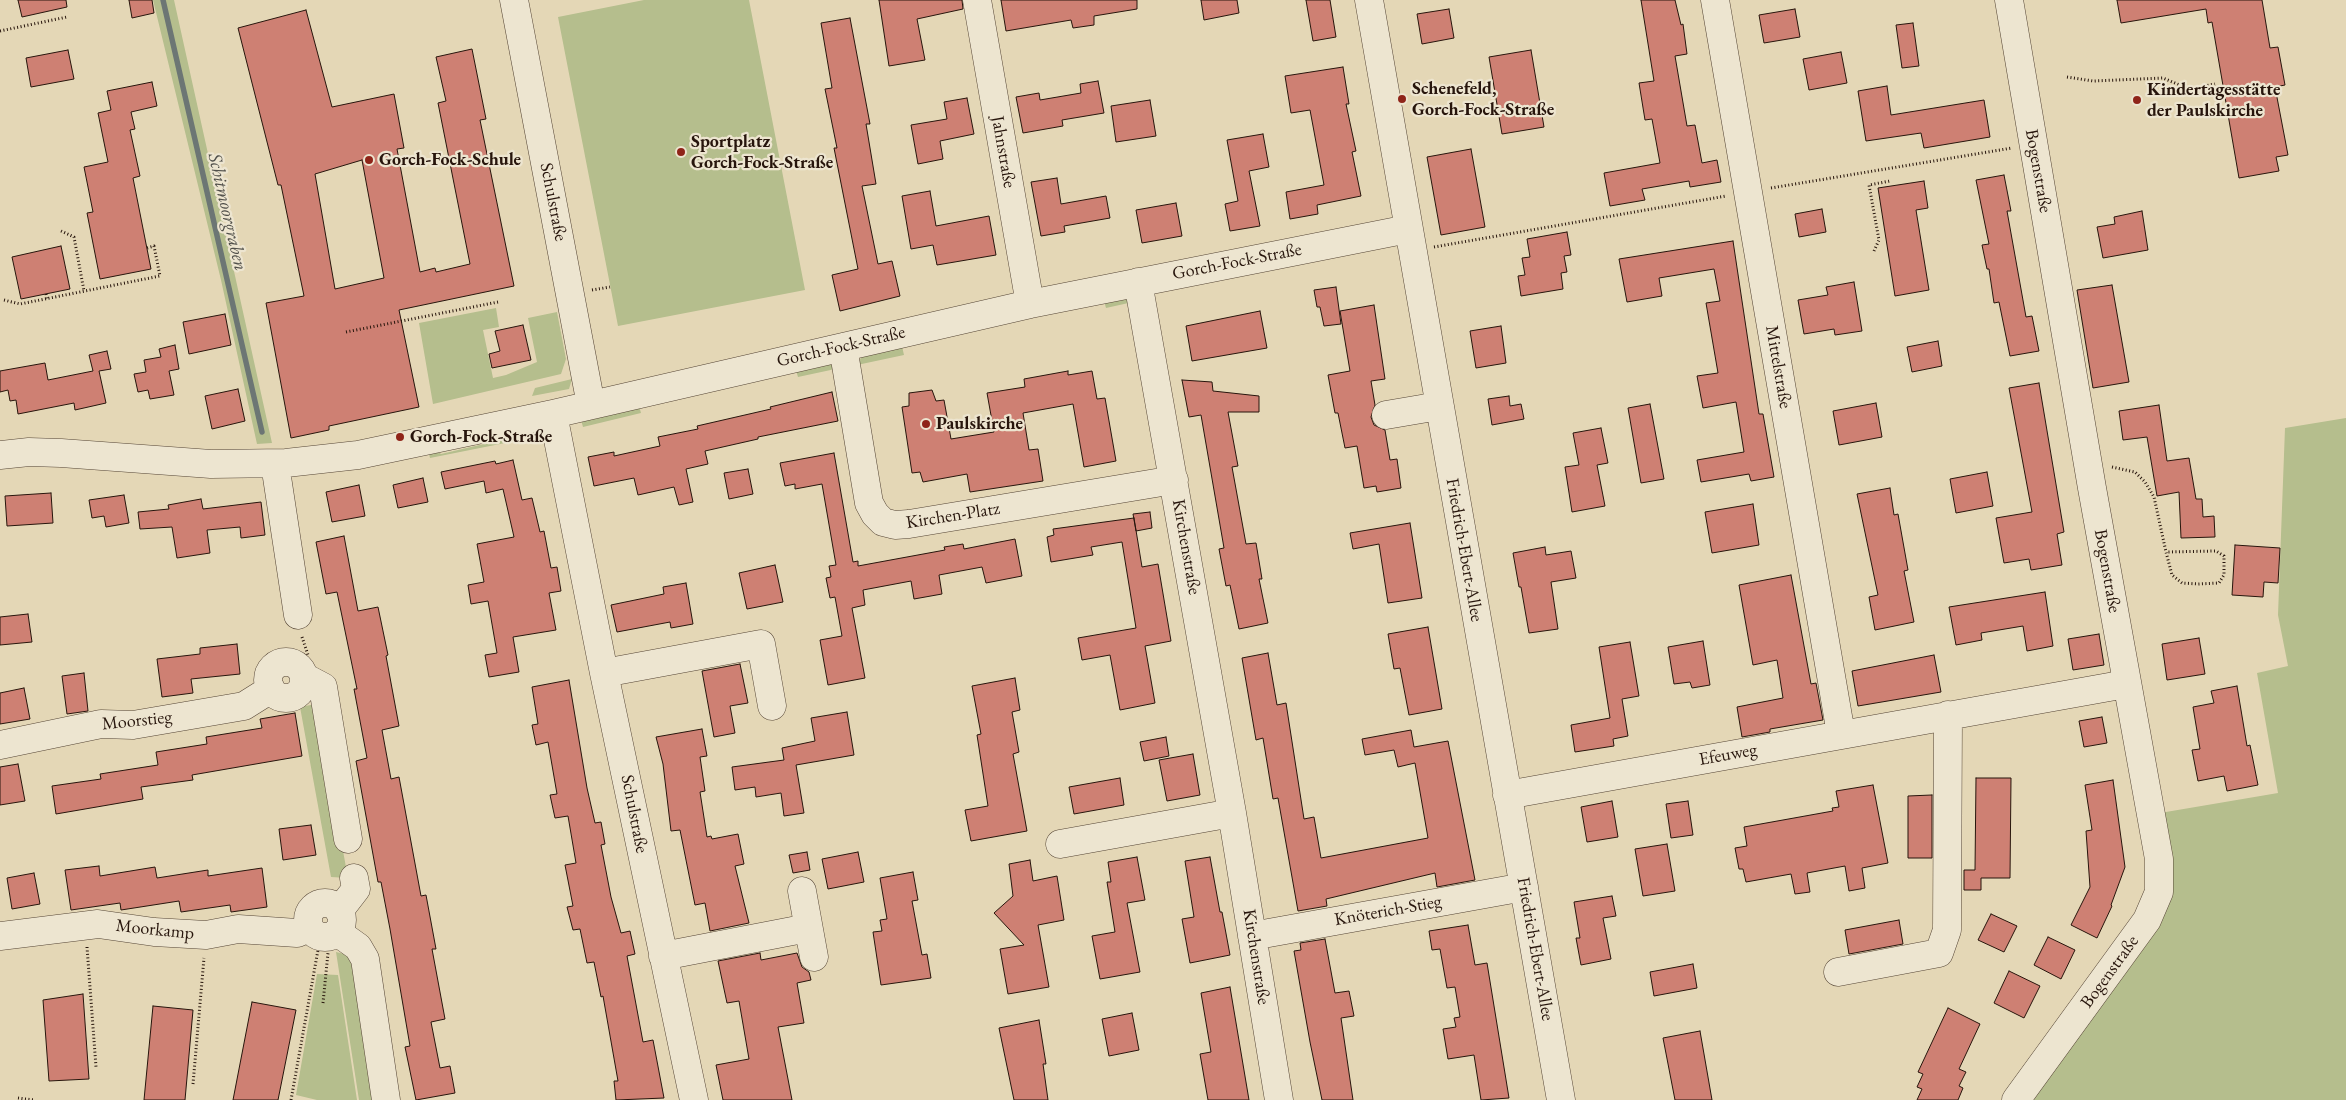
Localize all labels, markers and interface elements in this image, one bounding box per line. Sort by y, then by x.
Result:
place label: Schenefeld, Gorch-Fock-Straße [1412,78,1554,120]
place label: Kindertagesstätte der Paulskirche [2147,79,2280,122]
marker: Schenefeld, Gorch-Fock-Straße [1396,93,1408,105]
marker: Kindertagesstätte der Paulskirche [2131,94,2143,106]
street label: Jahnstraße [986,114,1020,190]
street label: Bogenstraße [2020,127,2056,215]
place label: Sportplatz Gorch-Fock-Straße [691,131,833,173]
marker: Sportplatz Gorch-Fock-Straße [675,146,687,158]
place label: Gorch-Fock-Schule [379,149,521,171]
water label: Schitmoorgraben [202,151,252,273]
marker: Gorch-Fock-Schule [363,154,375,166]
street label: Schulstraße [535,161,571,243]
street label: Gorch-Fock-Straße [1171,239,1303,285]
street label: Gorch-Fock-Straße [775,322,907,372]
street label: Mittelstraße [1760,324,1796,410]
place label: Paulskirche [936,413,1023,435]
marker: Paulskirche [920,418,932,430]
place label: Gorch-Fock-Straße [410,426,552,448]
marker: Gorch-Fock-Straße [394,431,406,443]
street label: Friedrich-Ebert-Allee [1441,476,1487,624]
street label: Kirchen-Platz [905,498,1001,534]
street label: Kirchenstraße [1167,498,1205,596]
street label: Bogenstraße [2089,527,2125,615]
street label: Moorstieg [101,707,173,735]
street label: Efeuweg [1697,739,1759,771]
street label: Schulstraße [616,773,652,855]
street label: Friedrich-Ebert-Allee [1512,875,1558,1023]
street label: Knöterich-Stieg [1333,891,1443,931]
street label: Kirchenstraße [1238,908,1274,1006]
street label: Moorkamp [115,915,195,945]
street label: Bogenstraße [2076,931,2144,1013]

